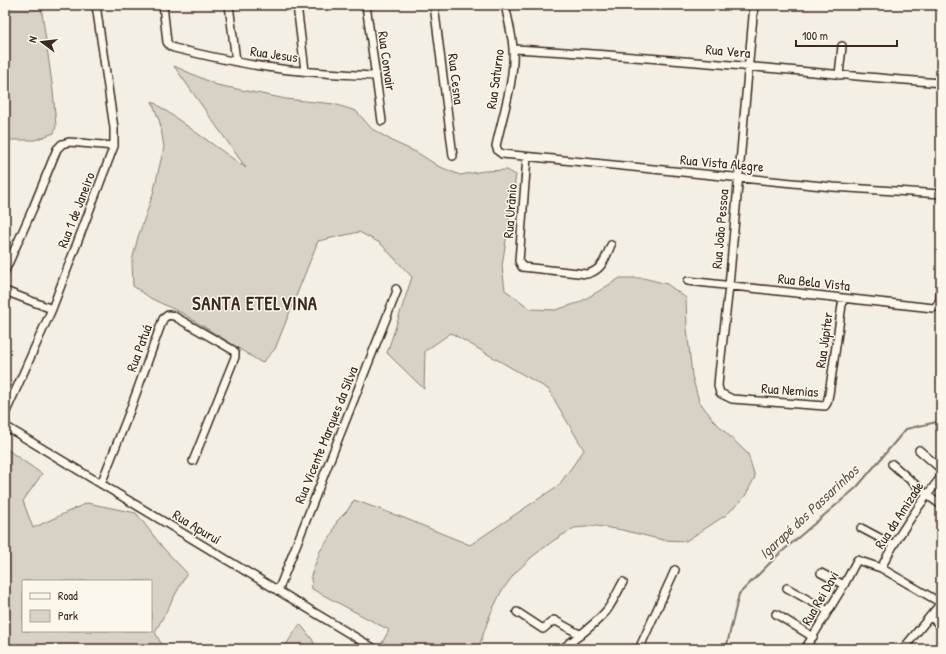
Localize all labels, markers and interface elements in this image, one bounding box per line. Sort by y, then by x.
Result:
north arrow [22,22,62,62]
scale bar [796,22,897,48]
text: 100 m [802,27,828,44]
street label: Rua Convair [374,30,401,93]
text: N [25,35,40,44]
street label: Rua Vera [705,39,752,62]
street label: Rua Jesus [249,41,299,66]
street label: Rua Saturno [481,47,508,110]
street label: Rua Cesna [444,52,469,106]
street label: Rua Vista Alegre [679,149,765,177]
street label: Rua 1 de Janeiro [52,169,99,251]
street label: Rua Urânio [498,183,521,239]
street label: Rua João Pessoa [707,188,732,270]
street label: Rua Bela Vista [777,268,852,295]
district label: SANTA ETELVINA [192,291,318,316]
street label: Rua Júpiter [810,310,838,369]
street label: Rua Patuá [121,321,156,374]
street label: Rua Vicente Marques da Silva [289,363,363,507]
street label: Rua Nemias [761,378,819,401]
water label: Igarapé dos Passarinhos [754,459,864,563]
street label: Rua da Amizade [870,477,928,552]
street label: Rua Apuruí [169,505,225,549]
street label: Rua Rei Davi [796,567,843,628]
legend [22,580,152,632]
text: Road [58,587,78,604]
text: Park [58,607,78,624]

